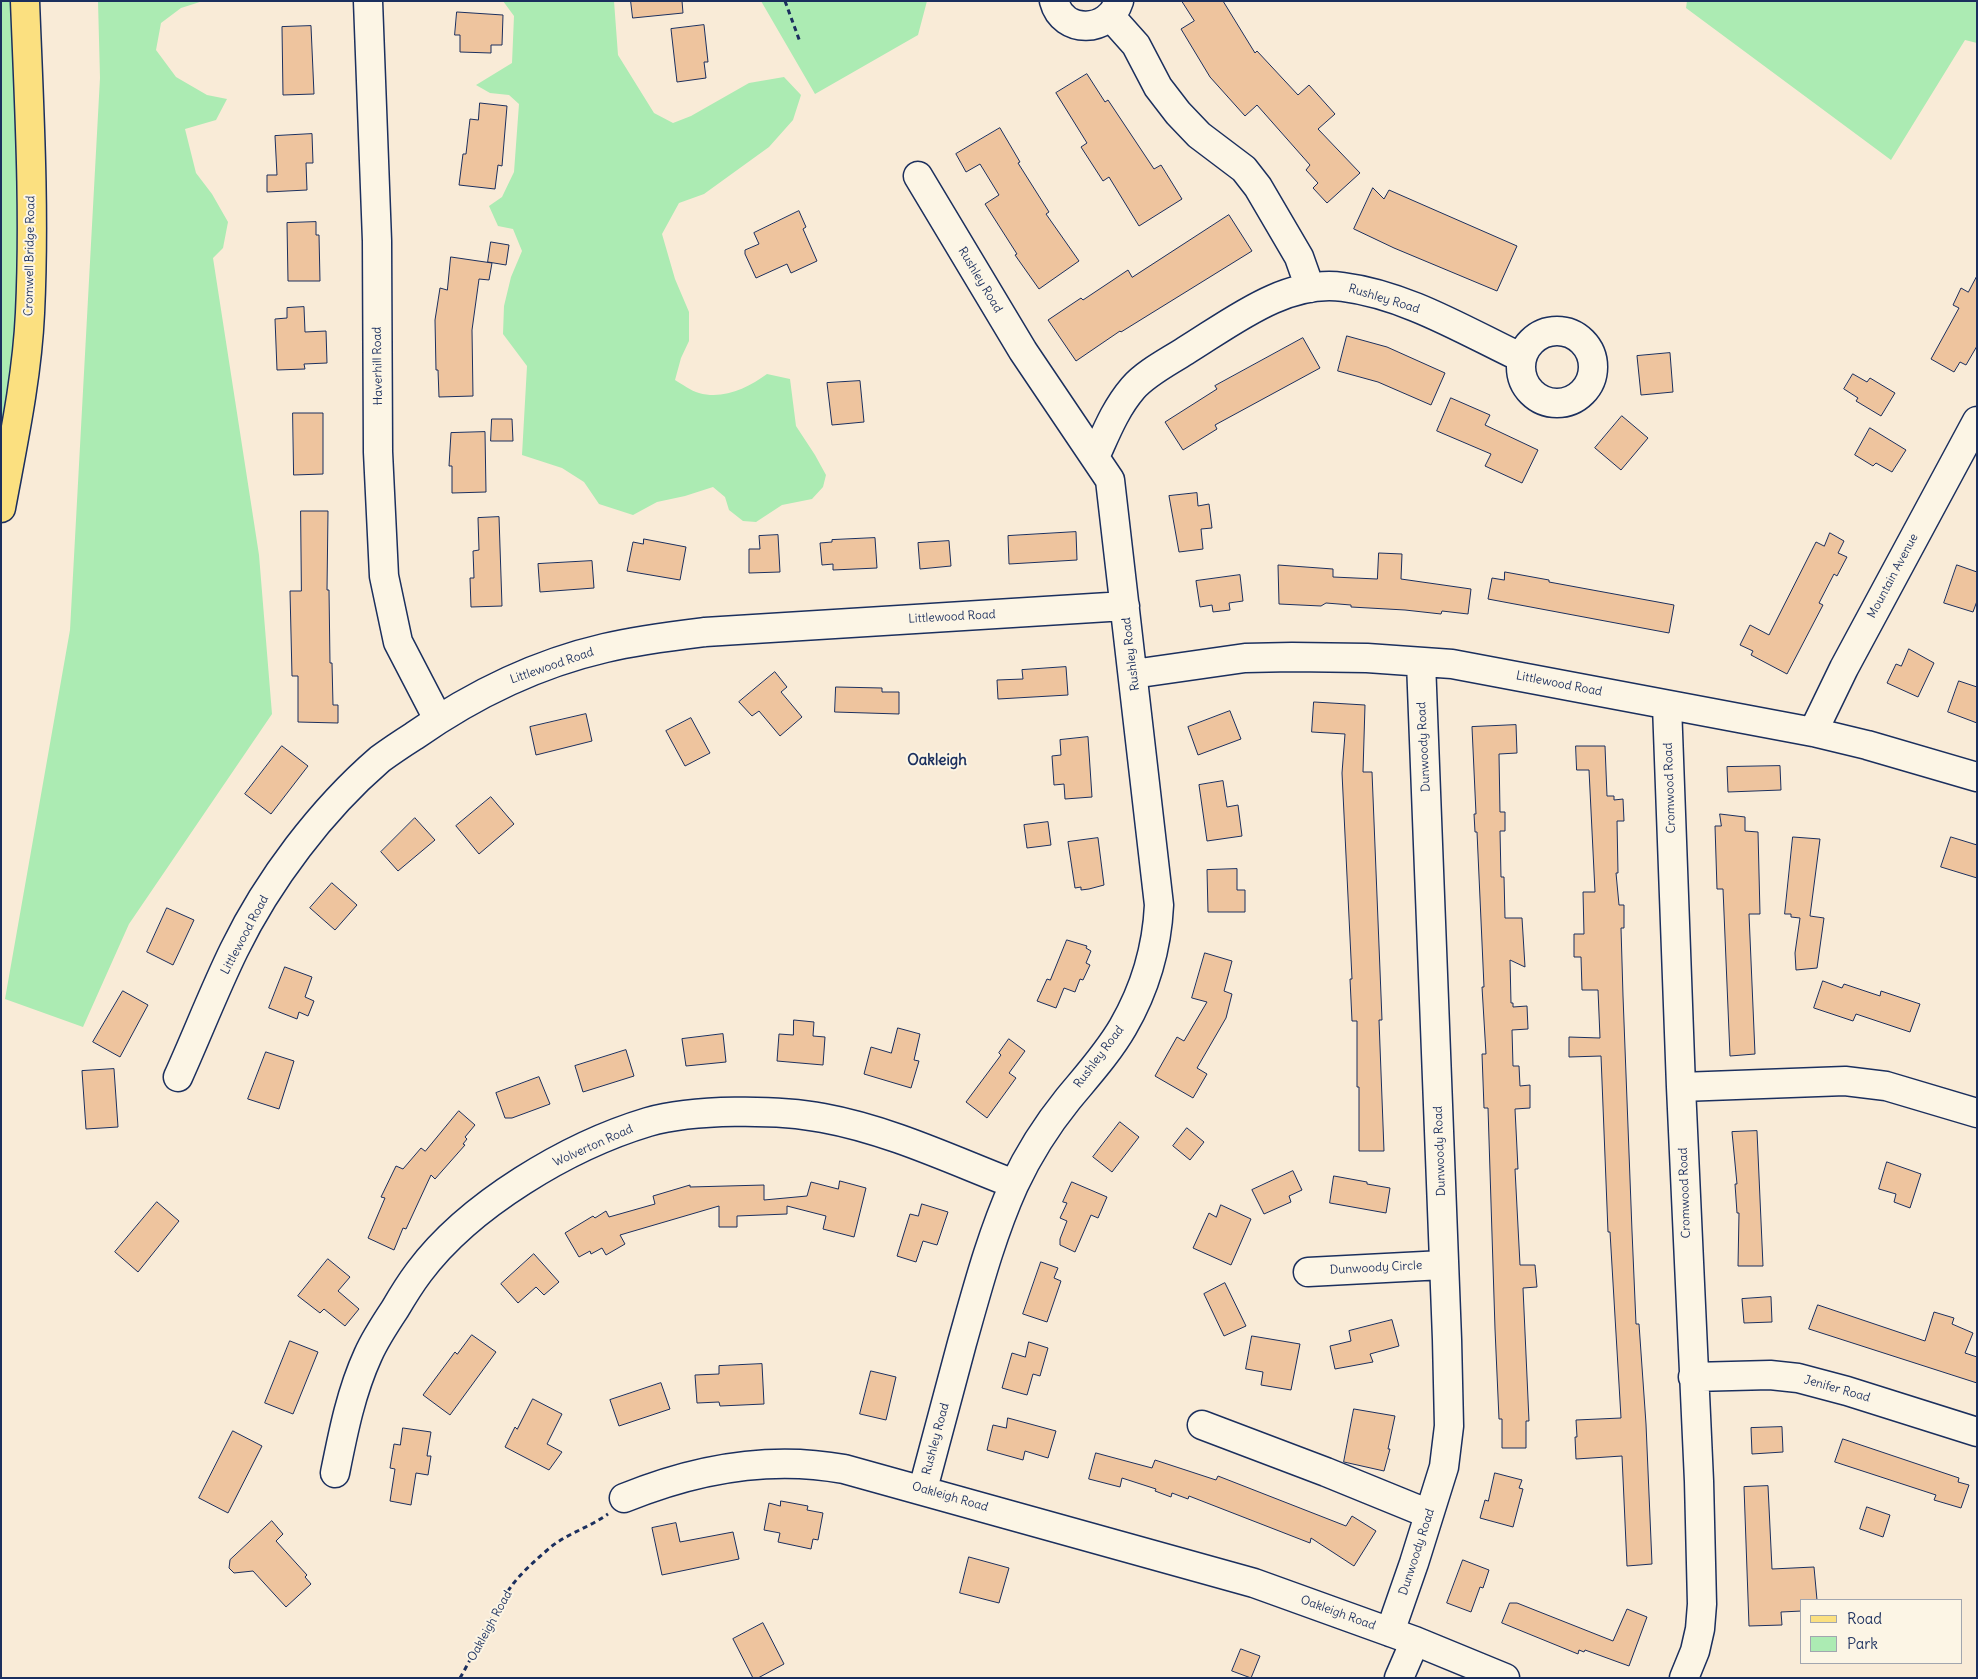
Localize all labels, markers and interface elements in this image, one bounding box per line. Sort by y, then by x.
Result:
street label: Cromwell Bridge Road [22,196,38,316]
street label: Rushley Road [955,245,1005,315]
street label: Rushley Road [1347,281,1421,317]
street label: Haverhill Road [370,327,386,405]
street label: Mountain Avenue [1865,531,1921,621]
street label: Littlewood Road [908,608,996,626]
street label: Rushley Road [1119,616,1143,692]
street label: Littlewood Road [508,645,596,687]
street label: Littlewood Road [1515,669,1603,699]
street label: Dunwoody Road [1414,702,1434,792]
street label: Cromwood Road [1661,742,1679,834]
district label: Oakleigh [907,752,967,770]
street label: Littlewood Road [218,893,272,977]
street label: Rushley Road [1071,1023,1127,1091]
street label: Dunwoody Road [1431,1106,1449,1196]
street label: Wolverton Road [551,1122,635,1170]
street label: Cromwood Road [1676,1147,1694,1239]
street label: Dunwoody Circle [1329,1258,1423,1278]
street label: Jenifer Road [1802,1373,1872,1405]
street label: Rushley Road [919,1401,953,1477]
street label: Oakleigh Road [910,1479,990,1515]
street label: Dunwoody Road [1396,1507,1438,1597]
street label: Oakleigh Road [465,1588,515,1664]
street label: Oakleigh Road [1299,1593,1377,1633]
legend [1800,1599,1963,1664]
text: Road [1847,1609,1882,1628]
text: Park [1847,1634,1878,1653]

